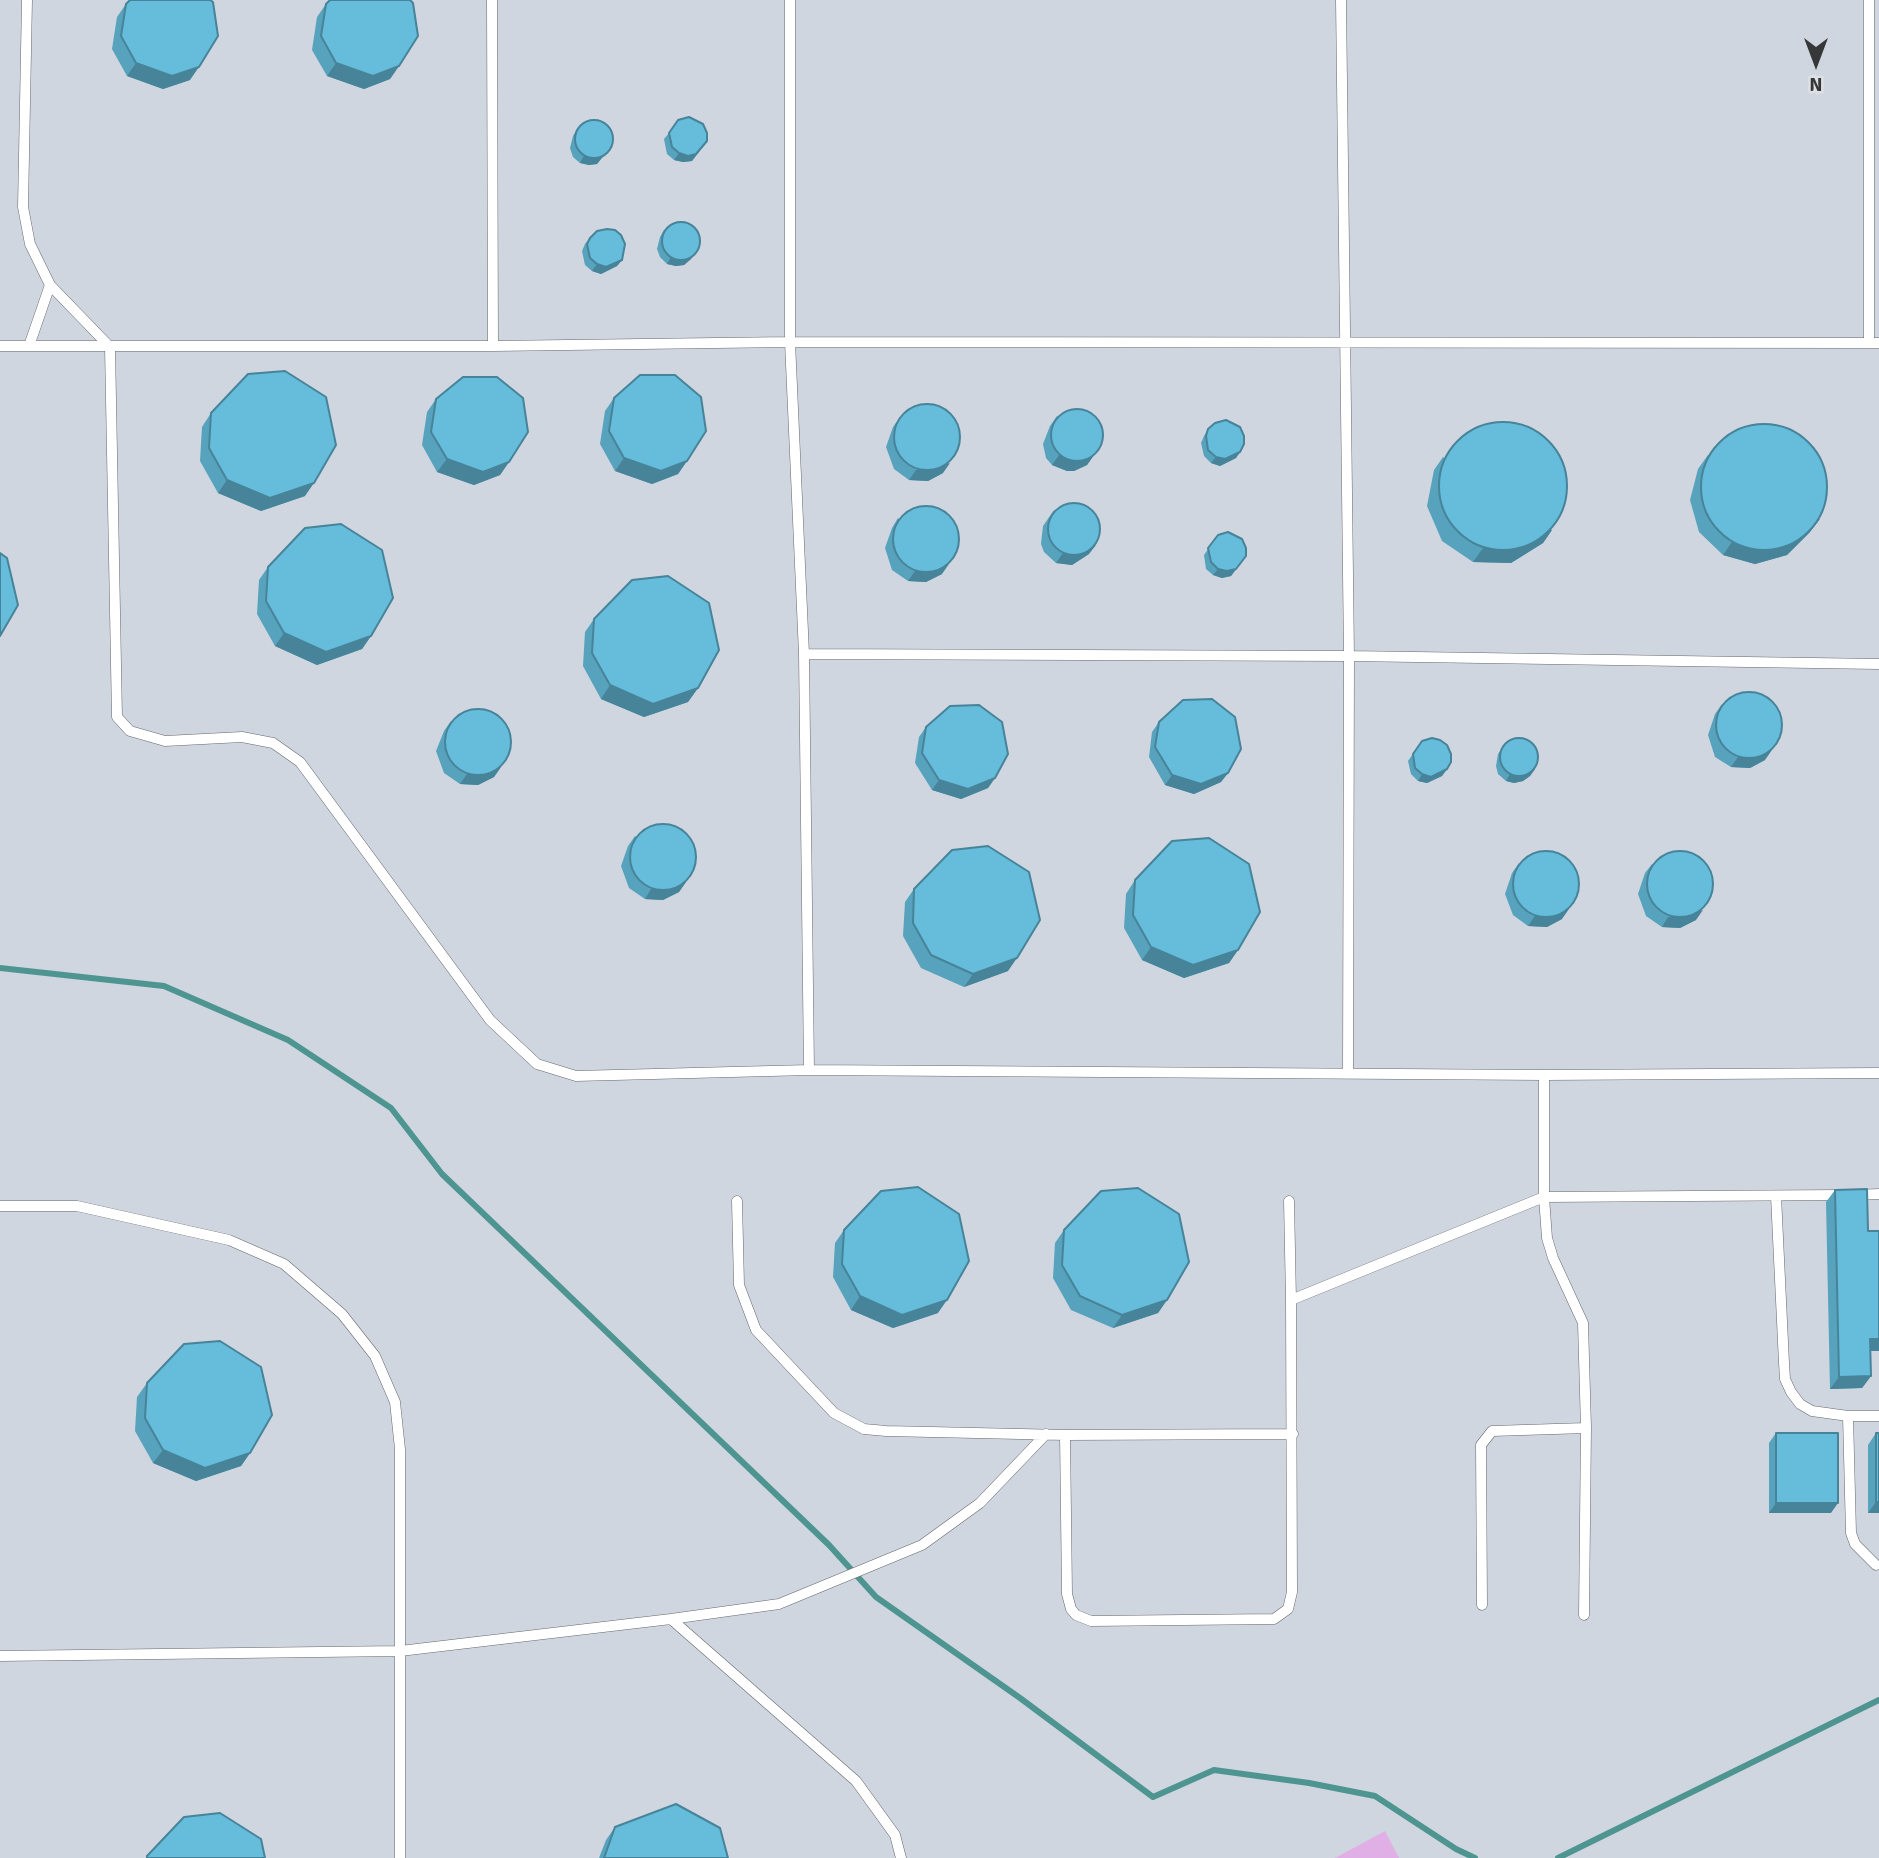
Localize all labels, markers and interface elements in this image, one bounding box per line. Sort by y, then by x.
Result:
north arrow [1781,28,1851,98]
text: N [1809,72,1823,96]

